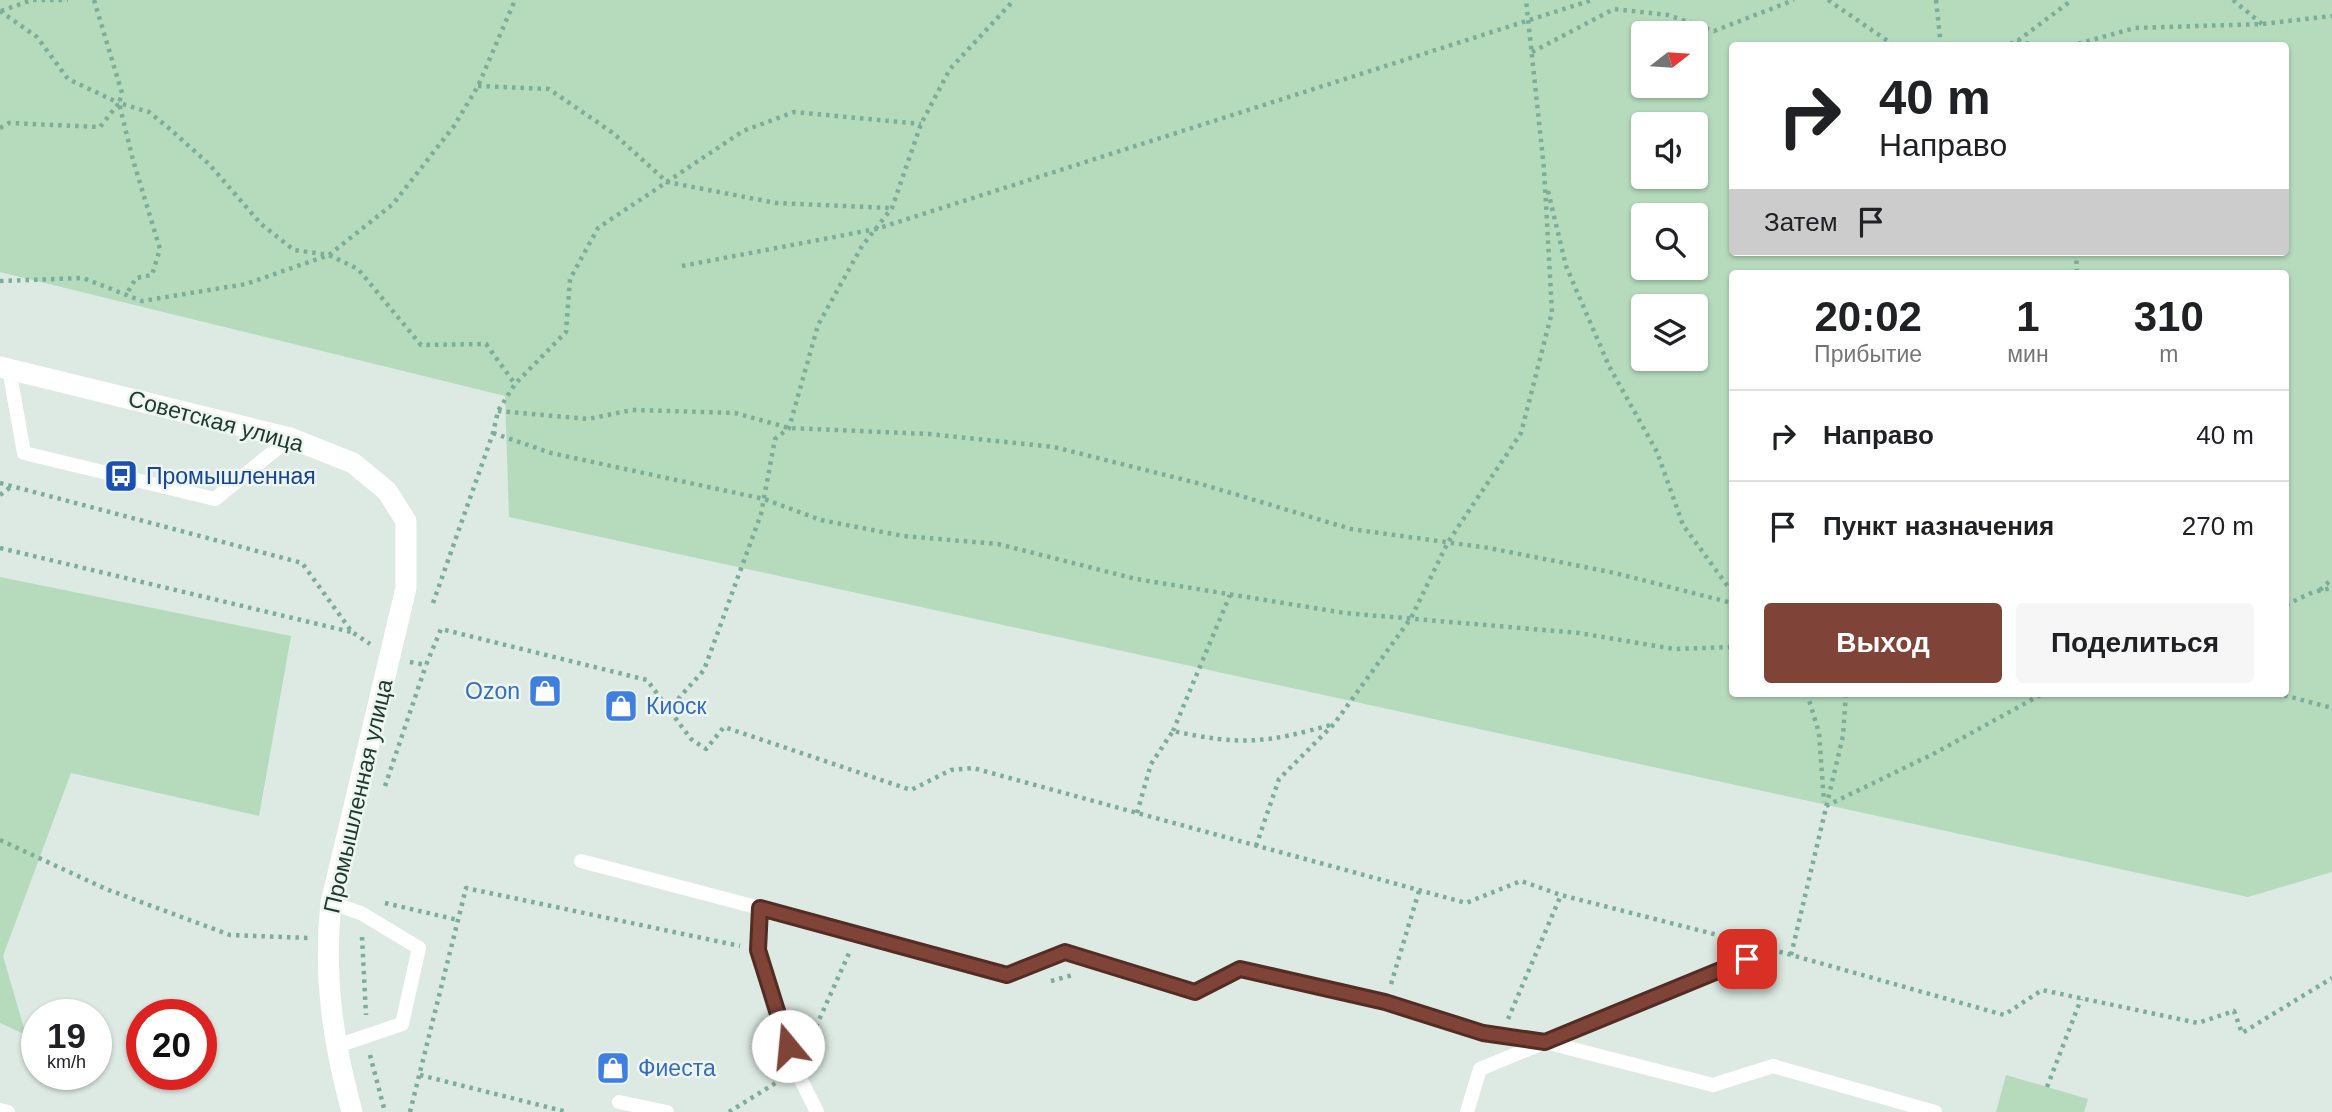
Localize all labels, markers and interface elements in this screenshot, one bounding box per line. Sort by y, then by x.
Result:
north arrow [1631,21,1708,98]
map controls [1631,21,1708,371]
icon: right [1764,70,1855,161]
text: 40 m [1879,70,1991,124]
button: sound [1631,112,1708,189]
text: Направо [1879,127,2007,163]
button: search [1631,203,1708,280]
icon: arrive [1852,203,1890,241]
text: Затем [1764,207,1838,237]
text: 20:02 [1814,293,1922,340]
text: 1 [2016,293,2040,340]
text: 310 [2134,293,2204,340]
button: layers [1631,294,1708,371]
text: Прибытие [1814,341,1922,367]
text: мин [2007,341,2049,367]
text: m [2159,341,2178,367]
street label: Советская улица [125,385,307,457]
icon: right [1764,417,1802,455]
text: Направо [1823,420,1934,450]
text: 40 m [2196,420,2254,450]
bus stop icon: Промышленная [102,457,140,495]
place label: Промышленная [146,463,316,489]
icon: arrive [1764,508,1802,546]
text: Пункт назначения [1823,511,2054,541]
text: 270 m [2182,511,2254,541]
button: Выход [1764,603,2002,683]
button: Поделиться [2016,603,2254,683]
shop icon: Ozon [526,672,564,710]
street label: Промышленная улица [318,676,398,916]
place label: Ozon [465,678,520,704]
shop icon: Киоск [602,687,640,725]
place label: Киоск [646,693,708,719]
pin [1717,929,1777,989]
icon: arrive [1728,940,1766,978]
speed limit sign: 20 [126,999,217,1090]
position arrow [751,1009,825,1083]
text: 19 [47,1016,86,1055]
shop icon: Фиеста [594,1049,632,1087]
text: km/h [47,1052,86,1072]
place label: Фиеста [638,1055,716,1081]

